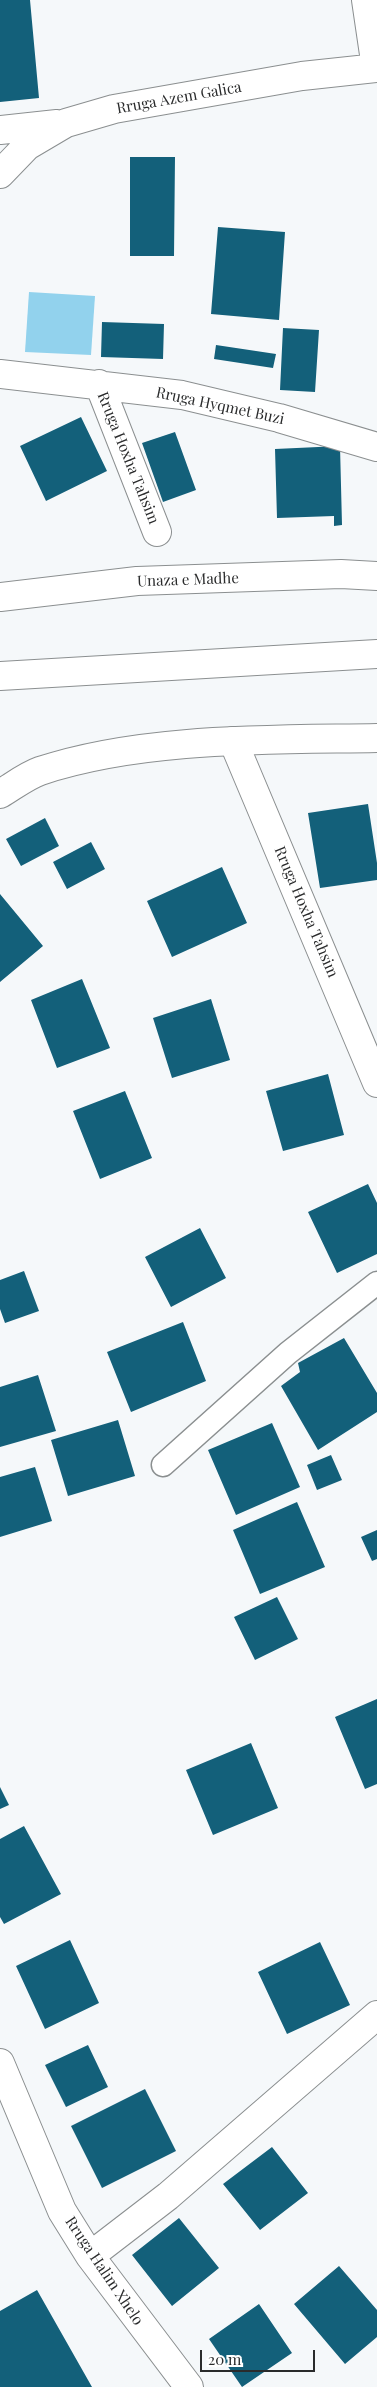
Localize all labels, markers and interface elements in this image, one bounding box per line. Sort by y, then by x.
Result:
street label: Rruga Azem Galica [115,78,243,118]
street label: Rruga Hyqmet Buzi [154,384,286,428]
street label: Rruga Hoxha Tahsim [93,389,163,527]
street label: Unaza e Madhe [137,569,239,591]
street label: Rruga Hoxha Tahsim [270,844,342,980]
street label: Rruga Halim Xhelo [61,2213,147,2329]
scale bar [202,2340,317,2372]
text: 20 m [208,2349,241,2369]

